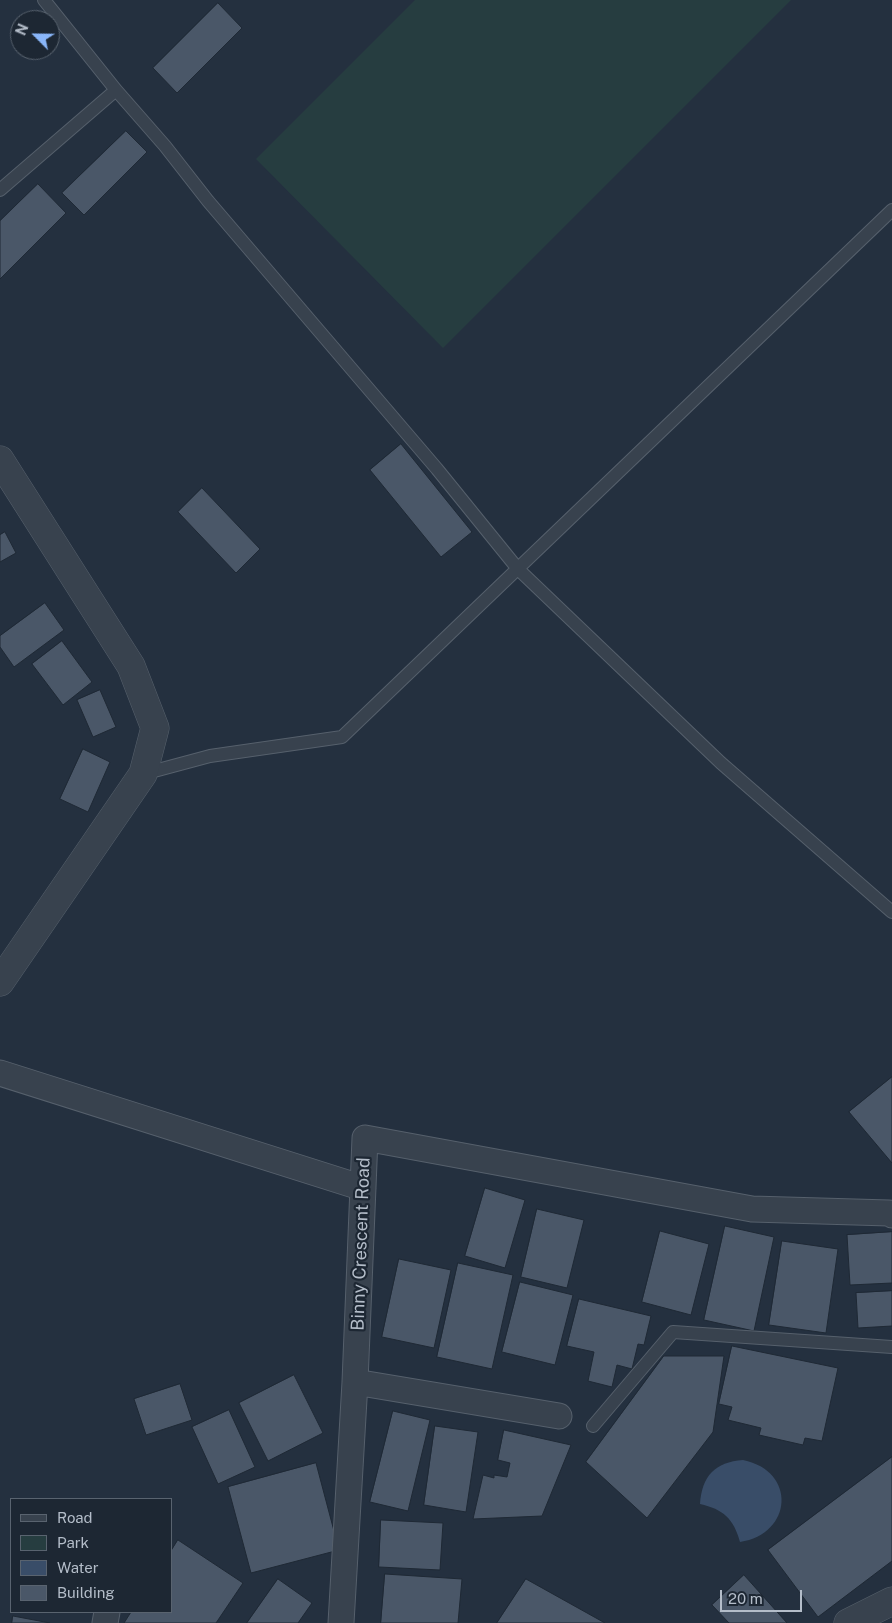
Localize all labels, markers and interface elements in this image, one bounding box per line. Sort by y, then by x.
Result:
north arrow [10,10,60,60]
text: N [13,21,32,38]
street label: Binny Crescent Road [347,1157,375,1331]
legend [10,1498,172,1613]
text: Road [57,1509,93,1526]
text: Park [57,1534,89,1551]
text: Water [57,1559,99,1576]
scale bar [722,1580,804,1612]
text: Building [57,1584,115,1601]
text: 20 m [728,1590,763,1607]

